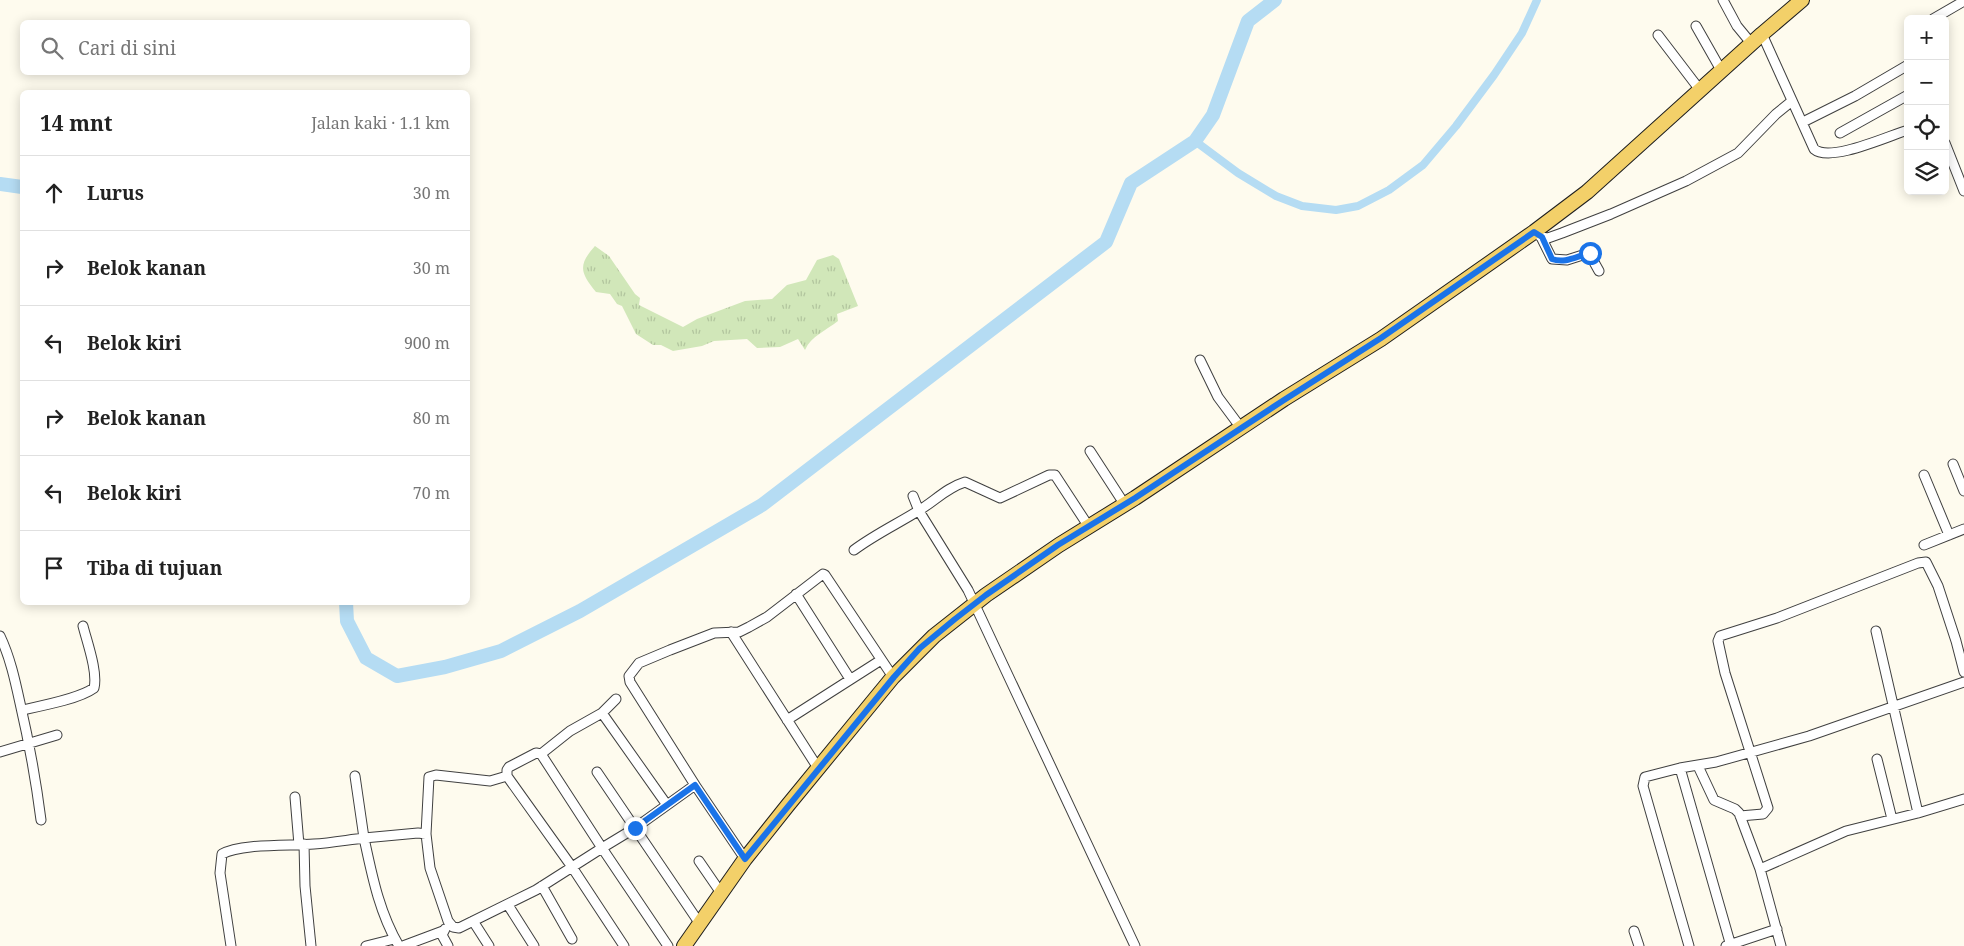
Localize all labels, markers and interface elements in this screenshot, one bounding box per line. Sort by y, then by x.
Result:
map controls [1904,15,1949,195]
button: + [1904,15,1949,60]
search box [20,20,470,75]
icon: search [38,34,66,62]
text: Cari di sini [78,35,176,61]
button: − [1904,60,1949,105]
button: locate [1904,105,1949,150]
text: 14 mnt [40,109,112,137]
text: Jalan kaki · 1.1 km [311,112,450,134]
button: layers [1904,150,1949,195]
icon: ahead [40,179,68,207]
text: Lurus [87,180,144,206]
text: 30 m [413,182,450,204]
route start [1579,242,1602,265]
icon: right [40,254,68,282]
text: Belok kanan [87,255,206,281]
text: 30 m [413,257,450,279]
icon: left [40,329,68,357]
text: Belok kiri [87,330,181,356]
text: 900 m [404,332,450,354]
icon: right [40,404,68,432]
text: Belok kanan [87,405,206,431]
text: 80 m [413,407,450,429]
icon: left [40,479,68,507]
text: Belok kiri [87,480,181,506]
text: 70 m [413,482,450,504]
icon: arrive [40,554,68,582]
text: Tiba di tujuan [87,555,222,581]
route end [624,817,647,840]

